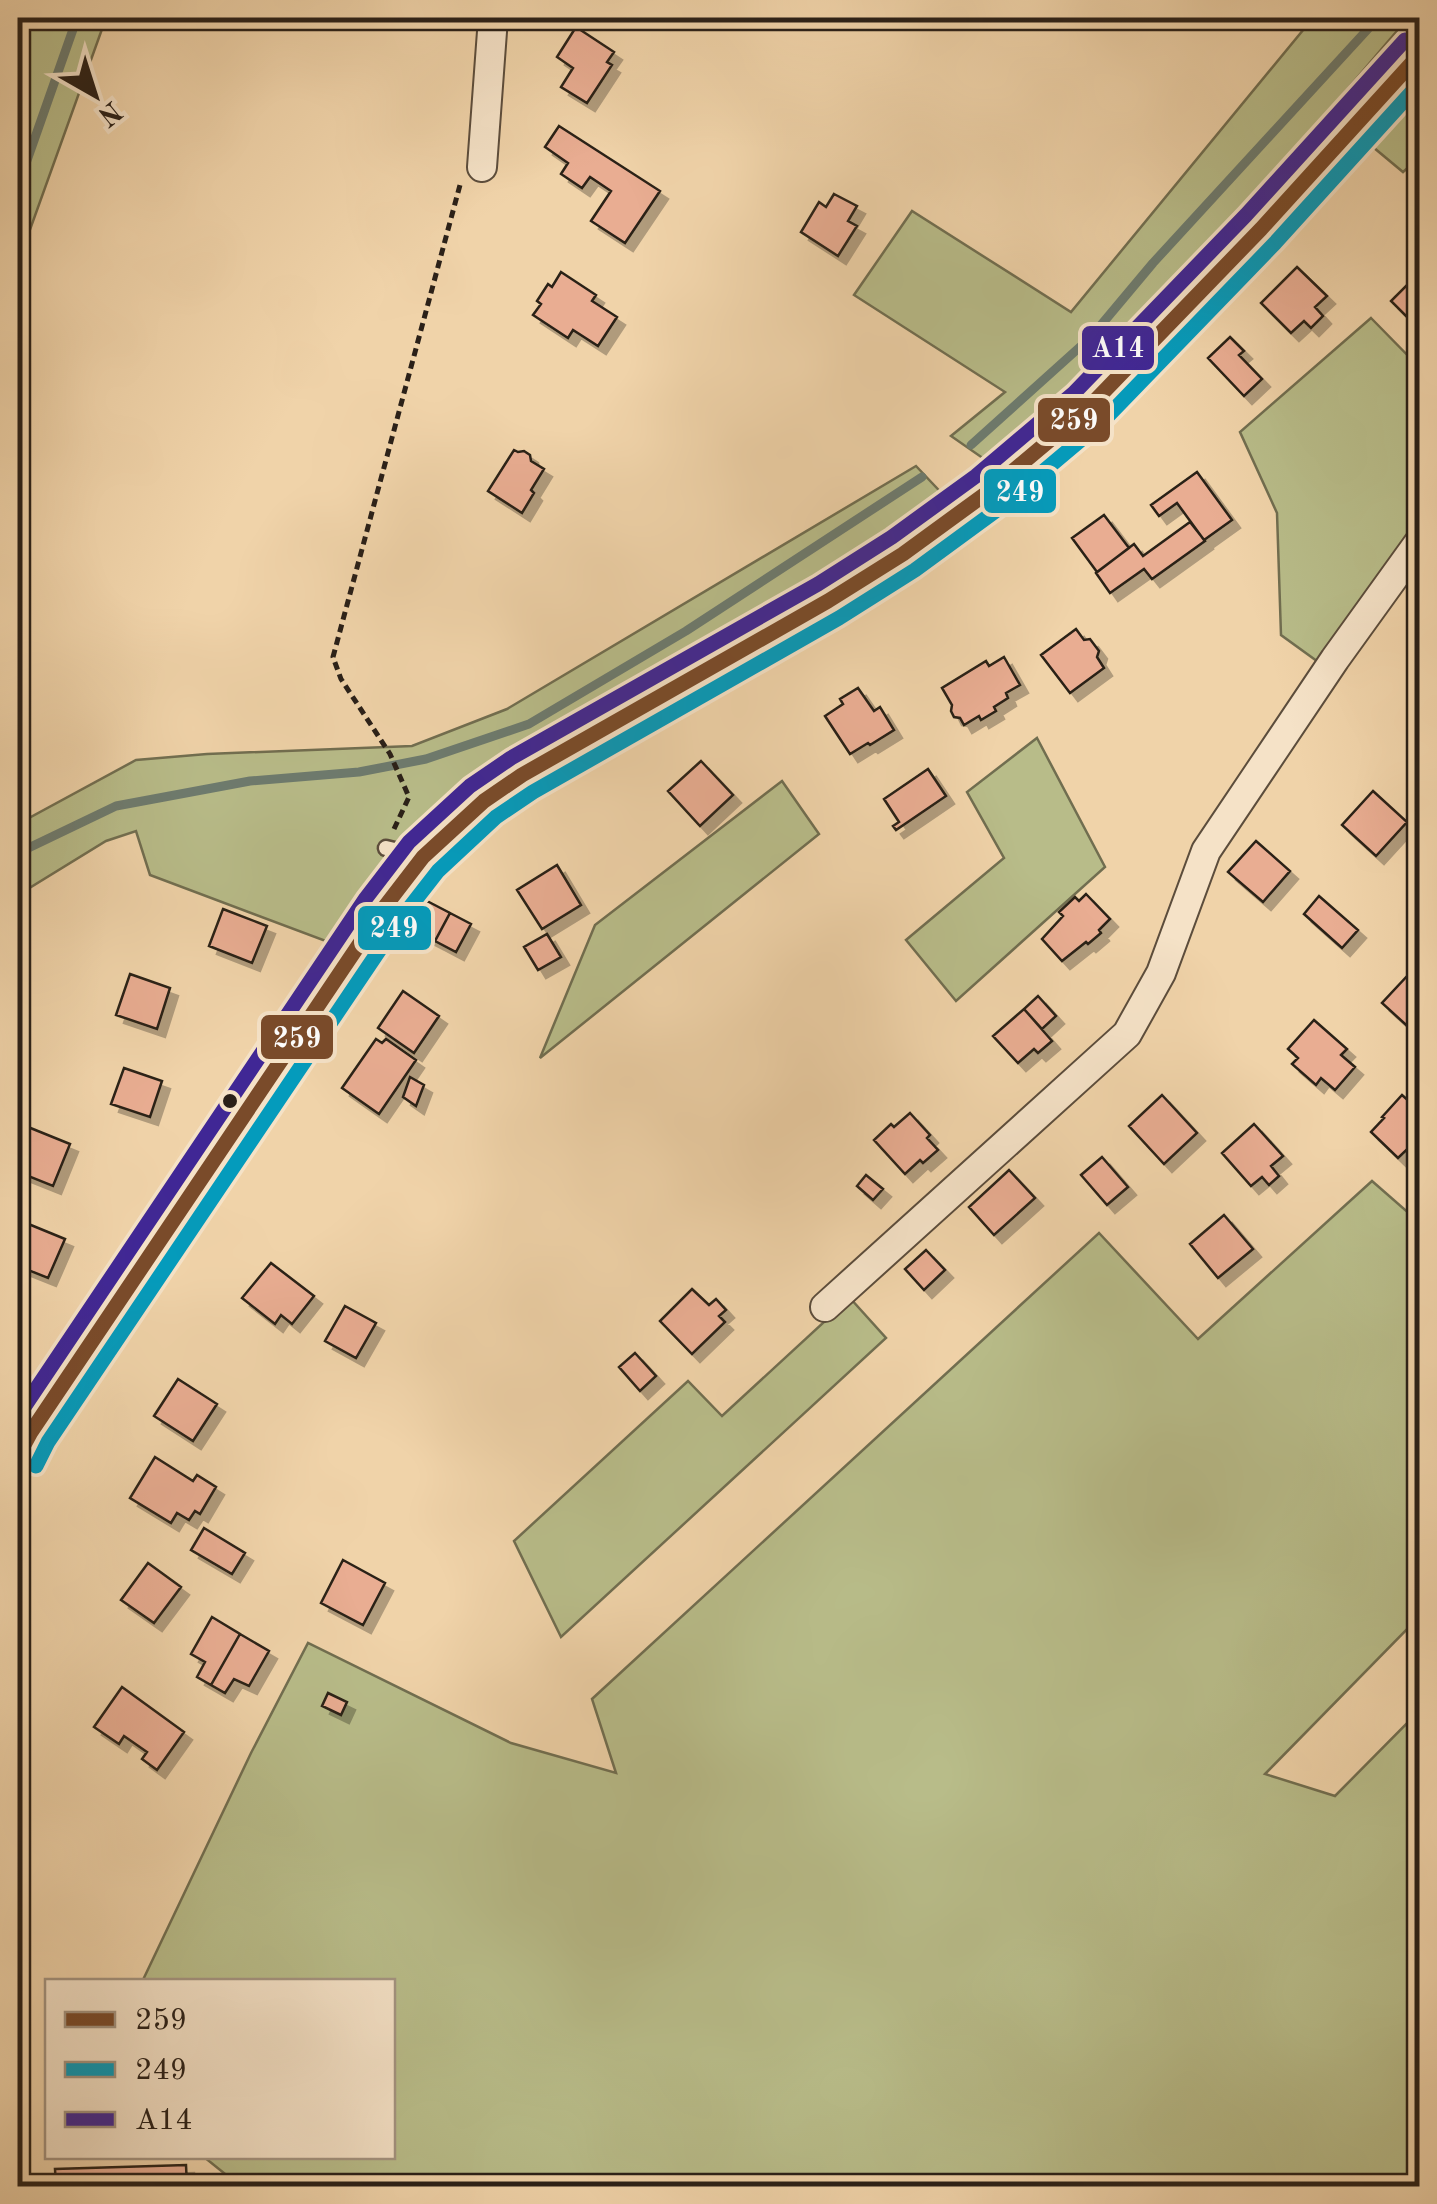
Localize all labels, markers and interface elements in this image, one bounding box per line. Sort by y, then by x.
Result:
north arrow [45,45,145,145]
text: N [91,94,126,130]
line badge: A14 [1080,324,1156,372]
text: A14 [1091,336,1145,364]
line badge: 259 [1036,396,1112,444]
text: 259 [1050,408,1098,436]
line badge: 249 [982,467,1058,515]
text: 249 [996,480,1044,508]
line badge: 249 [356,904,433,952]
text: 249 [370,916,418,944]
line badge: 259 [259,1013,335,1061]
text: 259 [273,1026,321,1054]
unlabelled marker [220,1091,240,1111]
legend [45,1979,395,2159]
text: 259 [135,2006,187,2036]
text: 249 [135,2056,187,2086]
text: A14 [135,2106,193,2136]

